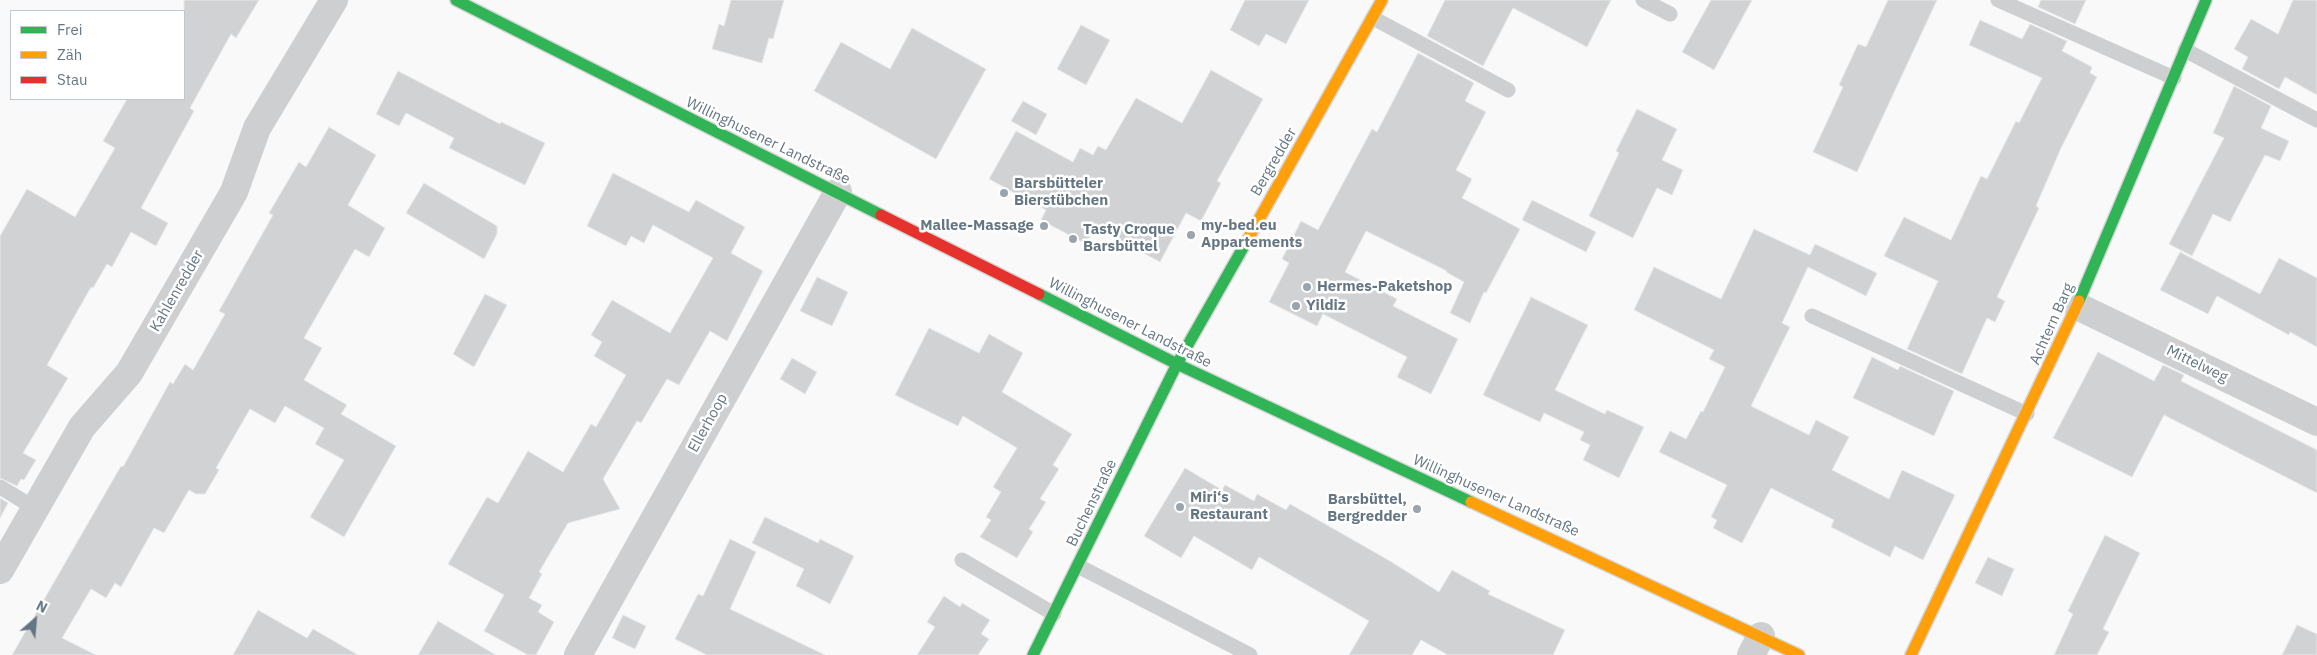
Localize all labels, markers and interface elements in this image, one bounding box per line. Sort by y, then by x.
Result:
legend [10,10,185,100]
text: Frei [57,20,83,39]
text: Zäh [57,45,82,64]
text: Stau [57,70,88,89]
street label: Willinghusener Landstraße [683,93,853,189]
street label: Bergredder [1247,125,1301,199]
place label: Barsbütteler Bierstübchen [1014,175,1108,210]
marker: Barsbütteler Bierstübchen [998,187,1010,199]
place label: Mallee-Massage [920,217,1034,235]
place label: my-bed.eu Appartements [1201,217,1302,252]
marker: Mallee-Massage [1038,220,1050,232]
place label: Tasty Croque Barsbüttel [1083,221,1175,256]
marker: my-bed.eu Appartements [1185,229,1197,241]
marker: Tasty Croque Barsbüttel [1067,233,1079,245]
street label: Kahlenredder [146,247,208,335]
street label: Willinghusener Landstraße [1046,274,1214,372]
place label: Hermes-Paketshop [1317,278,1452,296]
street label: Achtern Barg [2026,280,2078,368]
marker: Hermes-Paketshop [1301,281,1313,293]
place label: Yildiz [1306,297,1346,315]
marker: Yildiz [1290,300,1302,312]
street label: Mittelweg [2163,341,2231,387]
street label: Ellerhoop [684,390,732,456]
street label: Willinghusener Landstraße [1410,451,1582,541]
street label: Buchenstraße [1063,456,1121,550]
place label: Miri‘s Restaurant [1190,489,1268,524]
place label: Barsbüttel, Bergredder [1327,491,1407,526]
marker: Miri‘s Restaurant [1174,501,1186,513]
marker: Barsbüttel, Bergredder [1411,503,1423,515]
north arrow [10,595,60,645]
text: N [33,596,50,617]

